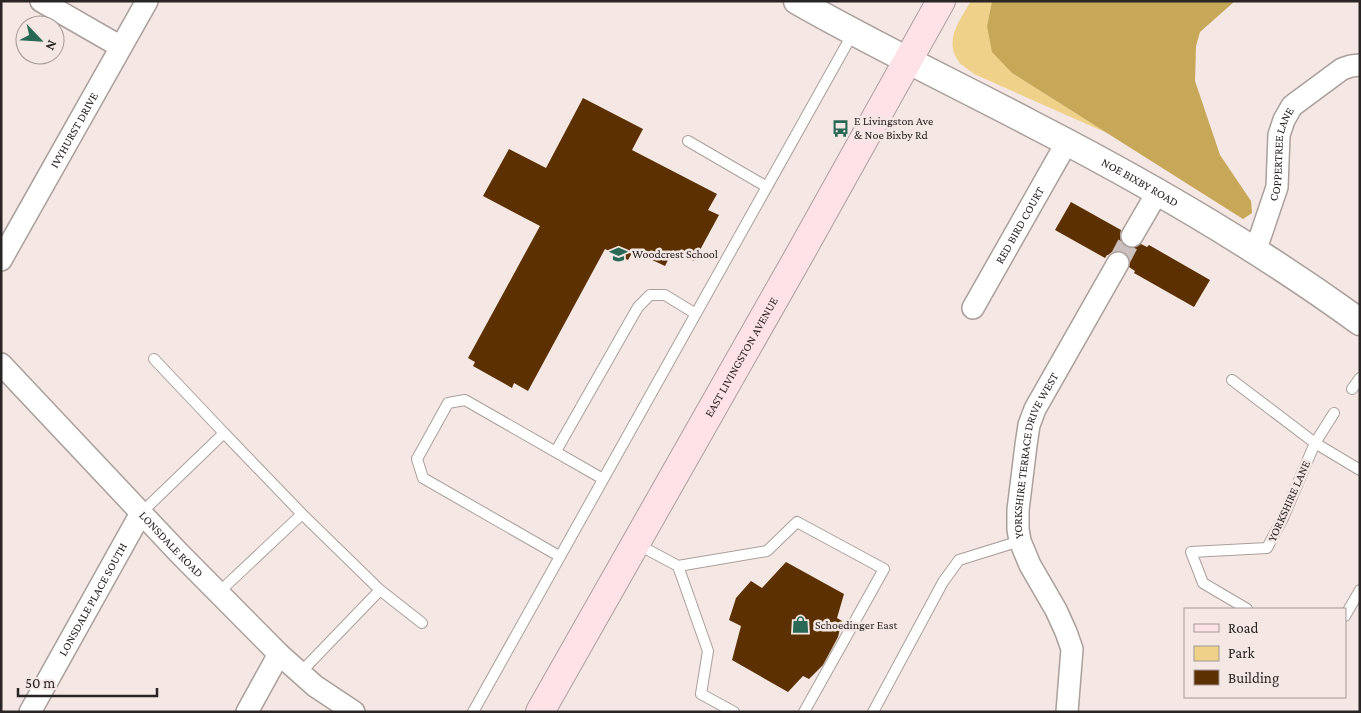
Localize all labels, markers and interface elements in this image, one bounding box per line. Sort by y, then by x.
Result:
north arrow [15,15,65,65]
text: N [42,38,61,54]
street label: IVYHURST DRIVE [47,89,101,171]
street label: COPPERTREE LANE [1266,104,1297,203]
place label: E Livingston Ave & Noe Bixby Rd [854,114,933,142]
bus stop icon: E Livingston Ave & Noe Bixby Rd [830,118,850,138]
street label: NOE BIXBY ROAD [1099,155,1181,210]
street label: RED BIRD COURT [992,184,1047,266]
school or university icon: Woodcrest School [608,244,628,264]
place label: Woodcrest School [632,247,718,261]
street label: EAST LIVINGSTON AVENUE [702,294,781,420]
street label: YORKSHIRE TERRACE DRIVE WEST [1011,370,1061,540]
street label: YORKSHIRE LANE [1265,458,1313,544]
street label: LONSDALE ROAD [136,508,206,580]
street label: LONSDALE PLACE SOUTH [56,540,130,658]
legend [1184,608,1346,698]
shop icon: Schoedinger East [791,615,811,635]
place label: Schoedinger East [815,618,898,632]
text: Road [1228,620,1259,636]
text: Park [1228,645,1255,661]
scale bar [18,666,156,698]
text: Building [1228,670,1279,687]
text: 50 m [25,675,55,691]

